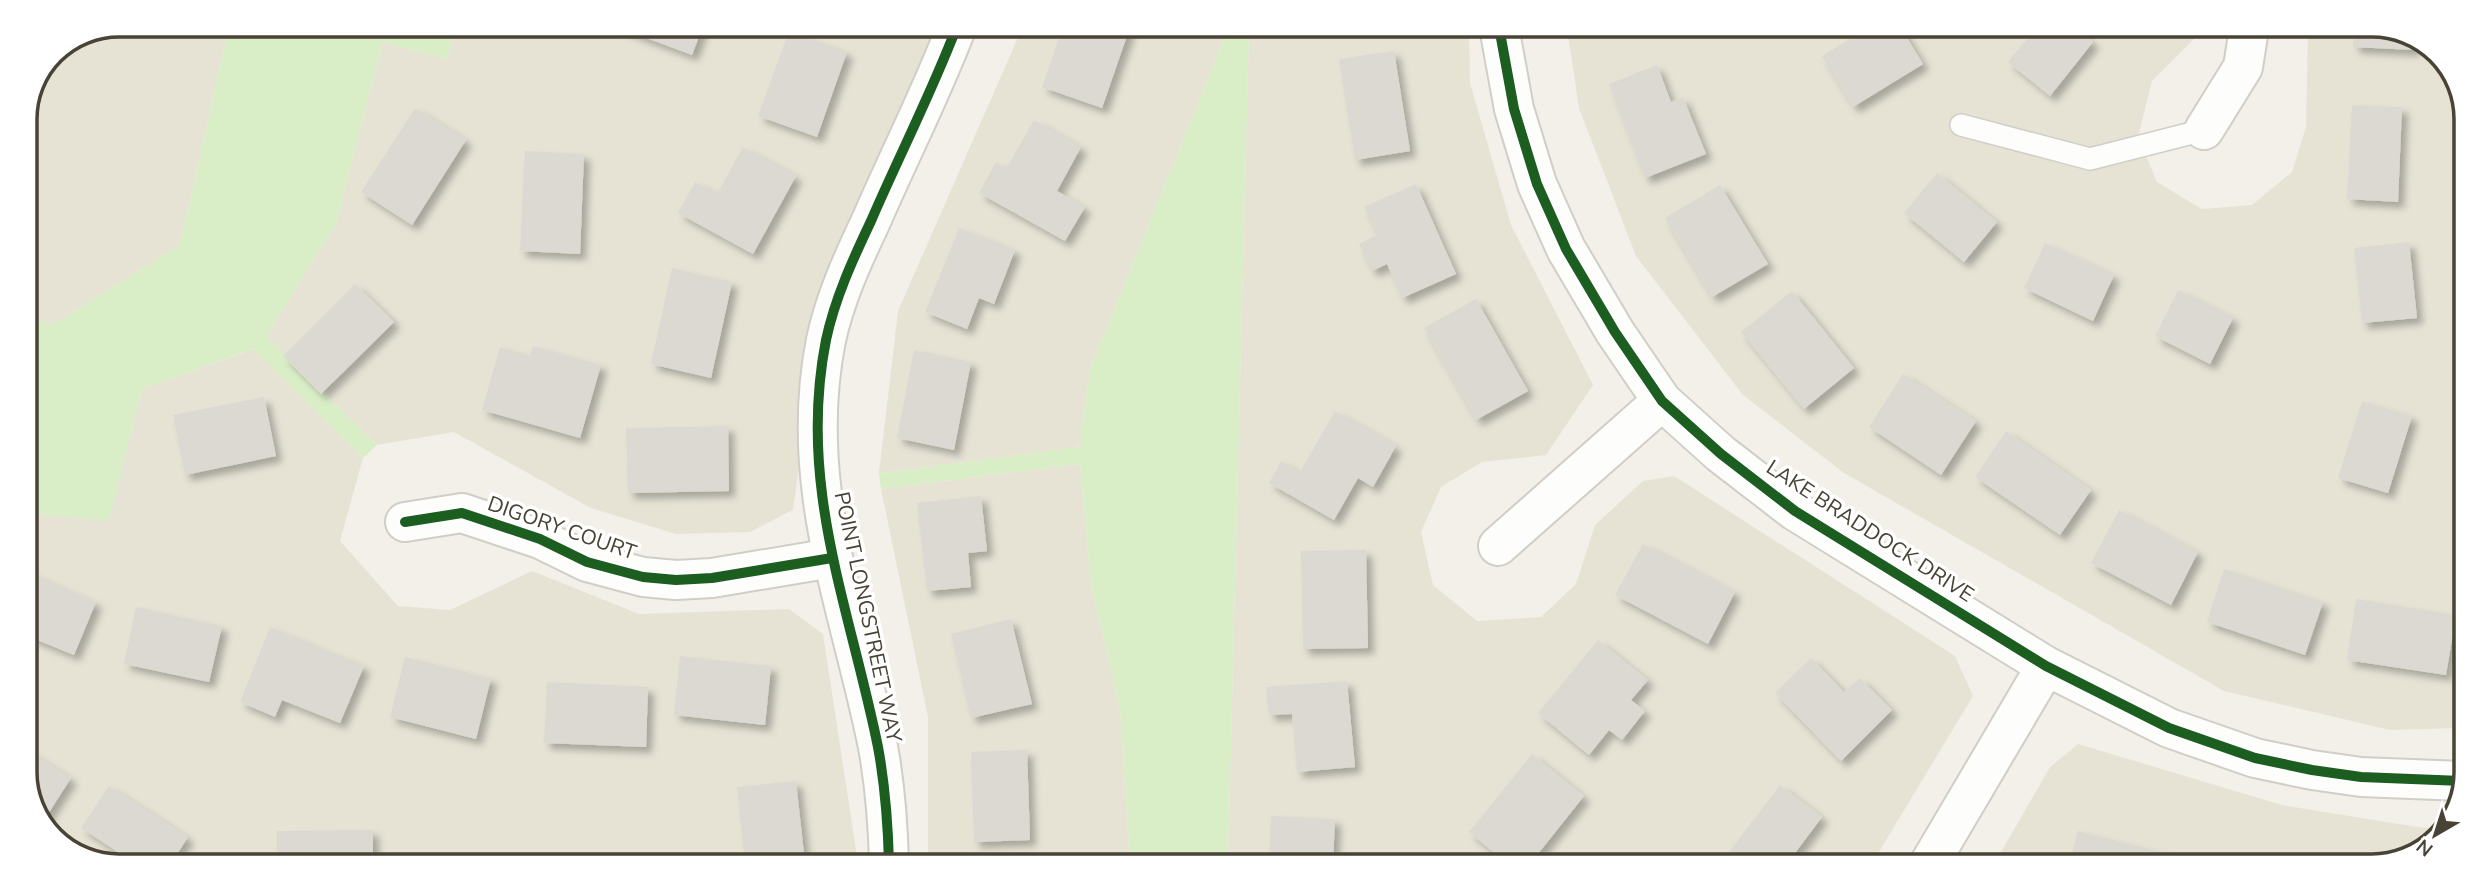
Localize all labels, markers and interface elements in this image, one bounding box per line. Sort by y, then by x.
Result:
street label: LAKE BRADDOCK DRIVE [1761,453,1979,609]
street label: DIGORY COURT [484,489,640,567]
street label: POINT LONGSTREET WAY [828,489,908,745]
north arrow [2400,800,2470,870]
text: N [2411,833,2439,862]

